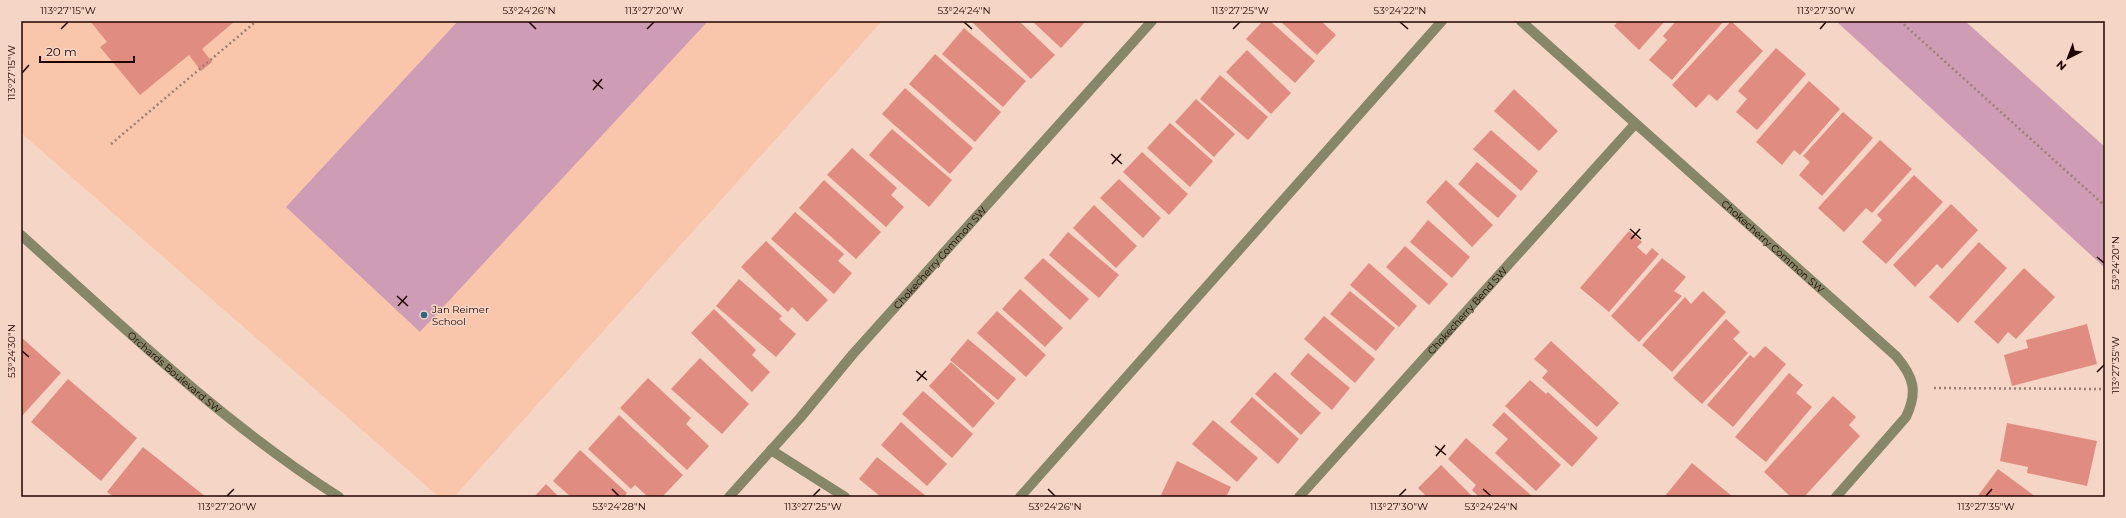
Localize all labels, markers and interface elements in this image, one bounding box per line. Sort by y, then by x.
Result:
text: 113°27'15"W [40,4,96,17]
text: 53°24'26"N [502,4,556,17]
text: 113°27'20"W [625,4,683,17]
text: 53°24'24"N [937,4,991,17]
text: 113°27'25"W [1211,4,1269,17]
text: 53°24'22"N [1374,4,1426,17]
text: 113°27'30"W [1797,4,1855,17]
scale bar [40,38,134,64]
north arrow [2048,38,2088,78]
text: 20 m [46,44,77,59]
text: 113°27'15"W [5,45,18,101]
text: N [2053,57,2069,74]
street label: Chokecherry Common SW [1719,197,1827,296]
street label: Chokecherry Common SW [890,203,989,312]
text: 53°24'20"N [2109,236,2122,290]
street label: Chokecherry Bend SW [1424,264,1510,357]
place label: Jan Reimer School [431,303,489,328]
marker: Jan Reimer School [419,310,429,320]
text: 53°24'30"N [5,324,18,378]
street label: Orchards Boulevard SW [125,328,224,416]
text: 113°27'35"W [2109,336,2122,394]
text: 113°27'20"W [198,500,256,513]
text: 53°24'28"N [592,500,646,513]
text: 113°27'25"W [784,500,842,513]
text: 53°24'26"N [1028,500,1082,513]
text: 113°27'30"W [1370,500,1428,513]
text: 53°24'24"N [1464,500,1518,513]
text: 113°27'35"W [1957,500,2015,513]

